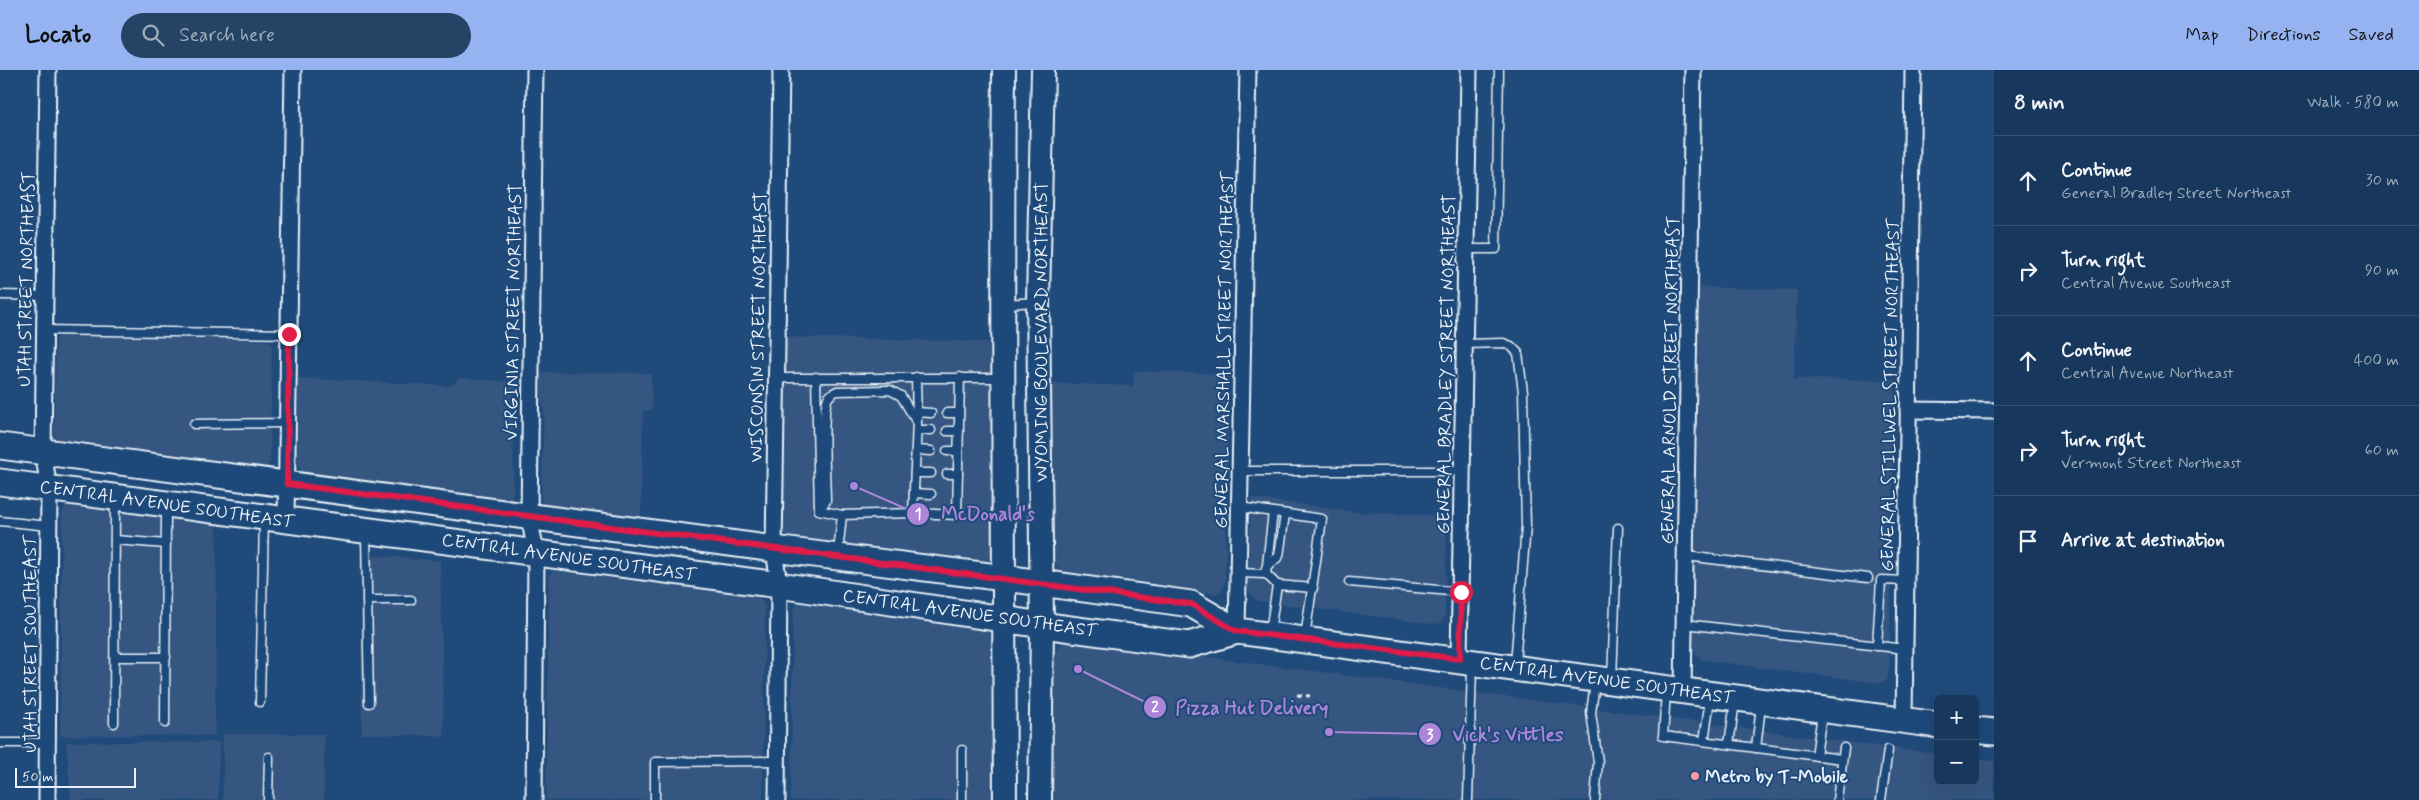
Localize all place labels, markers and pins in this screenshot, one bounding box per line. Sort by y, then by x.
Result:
callout: McDonald's [906,497,1044,531]
callout: Pizza Hut Delivery [1143,690,1337,724]
callout: Vick's Vittles [1417,717,1573,751]
place label: Metro by T-Mobile [1705,765,1849,789]
marker: Metro by T-Mobile [1689,770,1701,782]

